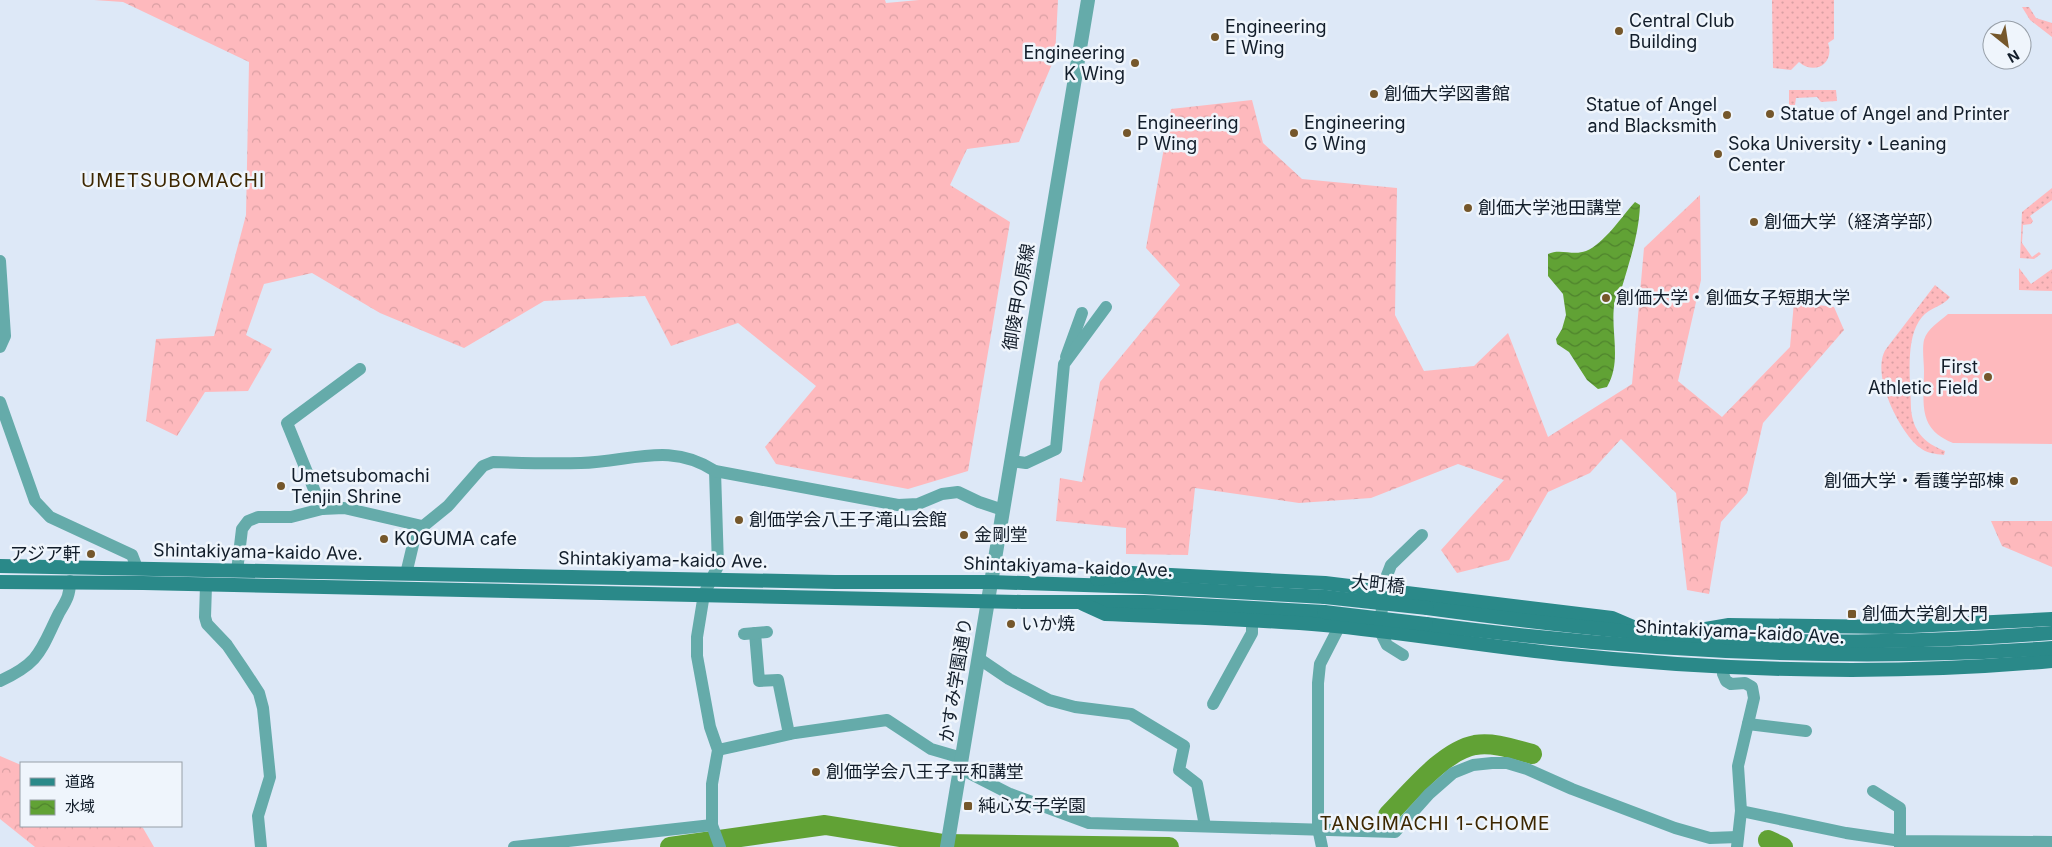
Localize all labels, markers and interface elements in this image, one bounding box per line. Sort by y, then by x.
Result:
place label: Central Club Building [1629,10,1735,52]
place label: Engineering E Wing [1225,16,1327,58]
north arrow [1982,20,2032,70]
marker: Central Club Building [1613,25,1625,37]
marker: Engineering E Wing [1209,31,1221,43]
place label: Engineering K Wing [1023,42,1125,84]
text: N [2005,47,2023,67]
marker: Engineering K Wing [1129,57,1141,69]
place label: 創価大学図書館 [1384,83,1510,104]
marker: 創価大学図書館 [1368,88,1380,100]
place label: Statue of Angel and Blacksmith [1586,94,1717,136]
place label: Statue of Angel and Printer [1780,103,2010,124]
marker: Statue of Angel and Printer [1764,108,1776,120]
marker: Statue of Angel and Blacksmith [1721,109,1733,121]
place label: Engineering P Wing [1137,112,1239,154]
place label: Engineering G Wing [1304,112,1406,154]
marker: Engineering P Wing [1121,127,1133,139]
marker: Engineering G Wing [1288,127,1300,139]
place label: Soka University・Leaning Center [1728,133,1947,175]
marker: Soka University・Leaning Center [1712,148,1724,160]
district label: UMETSUBOMACHI [81,169,265,192]
place label: 創価大学池田講堂 [1478,197,1622,218]
marker: 創価大学池田講堂 [1462,202,1474,214]
place label: 創価大学（経済学部） [1764,211,1944,232]
marker: 創価大学（経済学部） [1748,216,1760,228]
street label: 御陵甲の原線 [999,242,1038,352]
place label: 創価大学・創価女子短期大学 [1616,287,1850,308]
marker: 創価大学・創価女子短期大学 [1600,292,1612,304]
place label: First Athletic Field [1868,356,1978,398]
marker: First Athletic Field [1982,371,1994,383]
place label: Umetsubomachi Tenjin Shrine [291,465,430,507]
place label: 創価大学・看護学部棟 [1824,470,2004,491]
marker: 創価大学・看護学部棟 [2008,475,2020,487]
marker: Umetsubomachi Tenjin Shrine [275,480,287,492]
place label: 創価学会八王子滝山会館 [749,509,947,530]
marker: 創価学会八王子滝山会館 [733,514,745,526]
place label: 金剛堂 [974,524,1028,545]
place label: KOGUMA cafe [394,528,517,549]
marker: 金剛堂 [958,529,970,541]
marker: KOGUMA cafe [378,533,390,545]
street label: Shintakiyama-kaido Ave. [153,539,363,564]
place label: アジア軒 [10,543,81,564]
street label: Shintakiyama-kaido Ave. [558,547,768,572]
marker: アジア軒 [85,548,97,560]
street label: Shintakiyama-kaido Ave. [963,552,1173,581]
street label: 大町橋 [1350,570,1406,597]
place label: 創価大学創大門 [1862,603,1988,624]
marker: 創価大学創大門 [1846,608,1858,620]
place label: いか焼 [1021,613,1075,634]
street label: かすみ学園通り [935,616,976,744]
street label: Shintakiyama-kaido Ave. [1635,616,1845,647]
marker: いか焼 [1005,618,1017,630]
place label: 創価学会八王子平和講堂 [826,761,1024,782]
legend [20,762,182,827]
marker: 創価学会八王子平和講堂 [810,766,822,778]
text: 道路 [65,772,95,791]
place label: 純心女子学園 [978,795,1086,816]
text: 水域 [65,797,95,816]
marker: 純心女子学園 [962,800,974,812]
district label: TANGIMACHI 1-CHOME [1320,812,1551,835]

